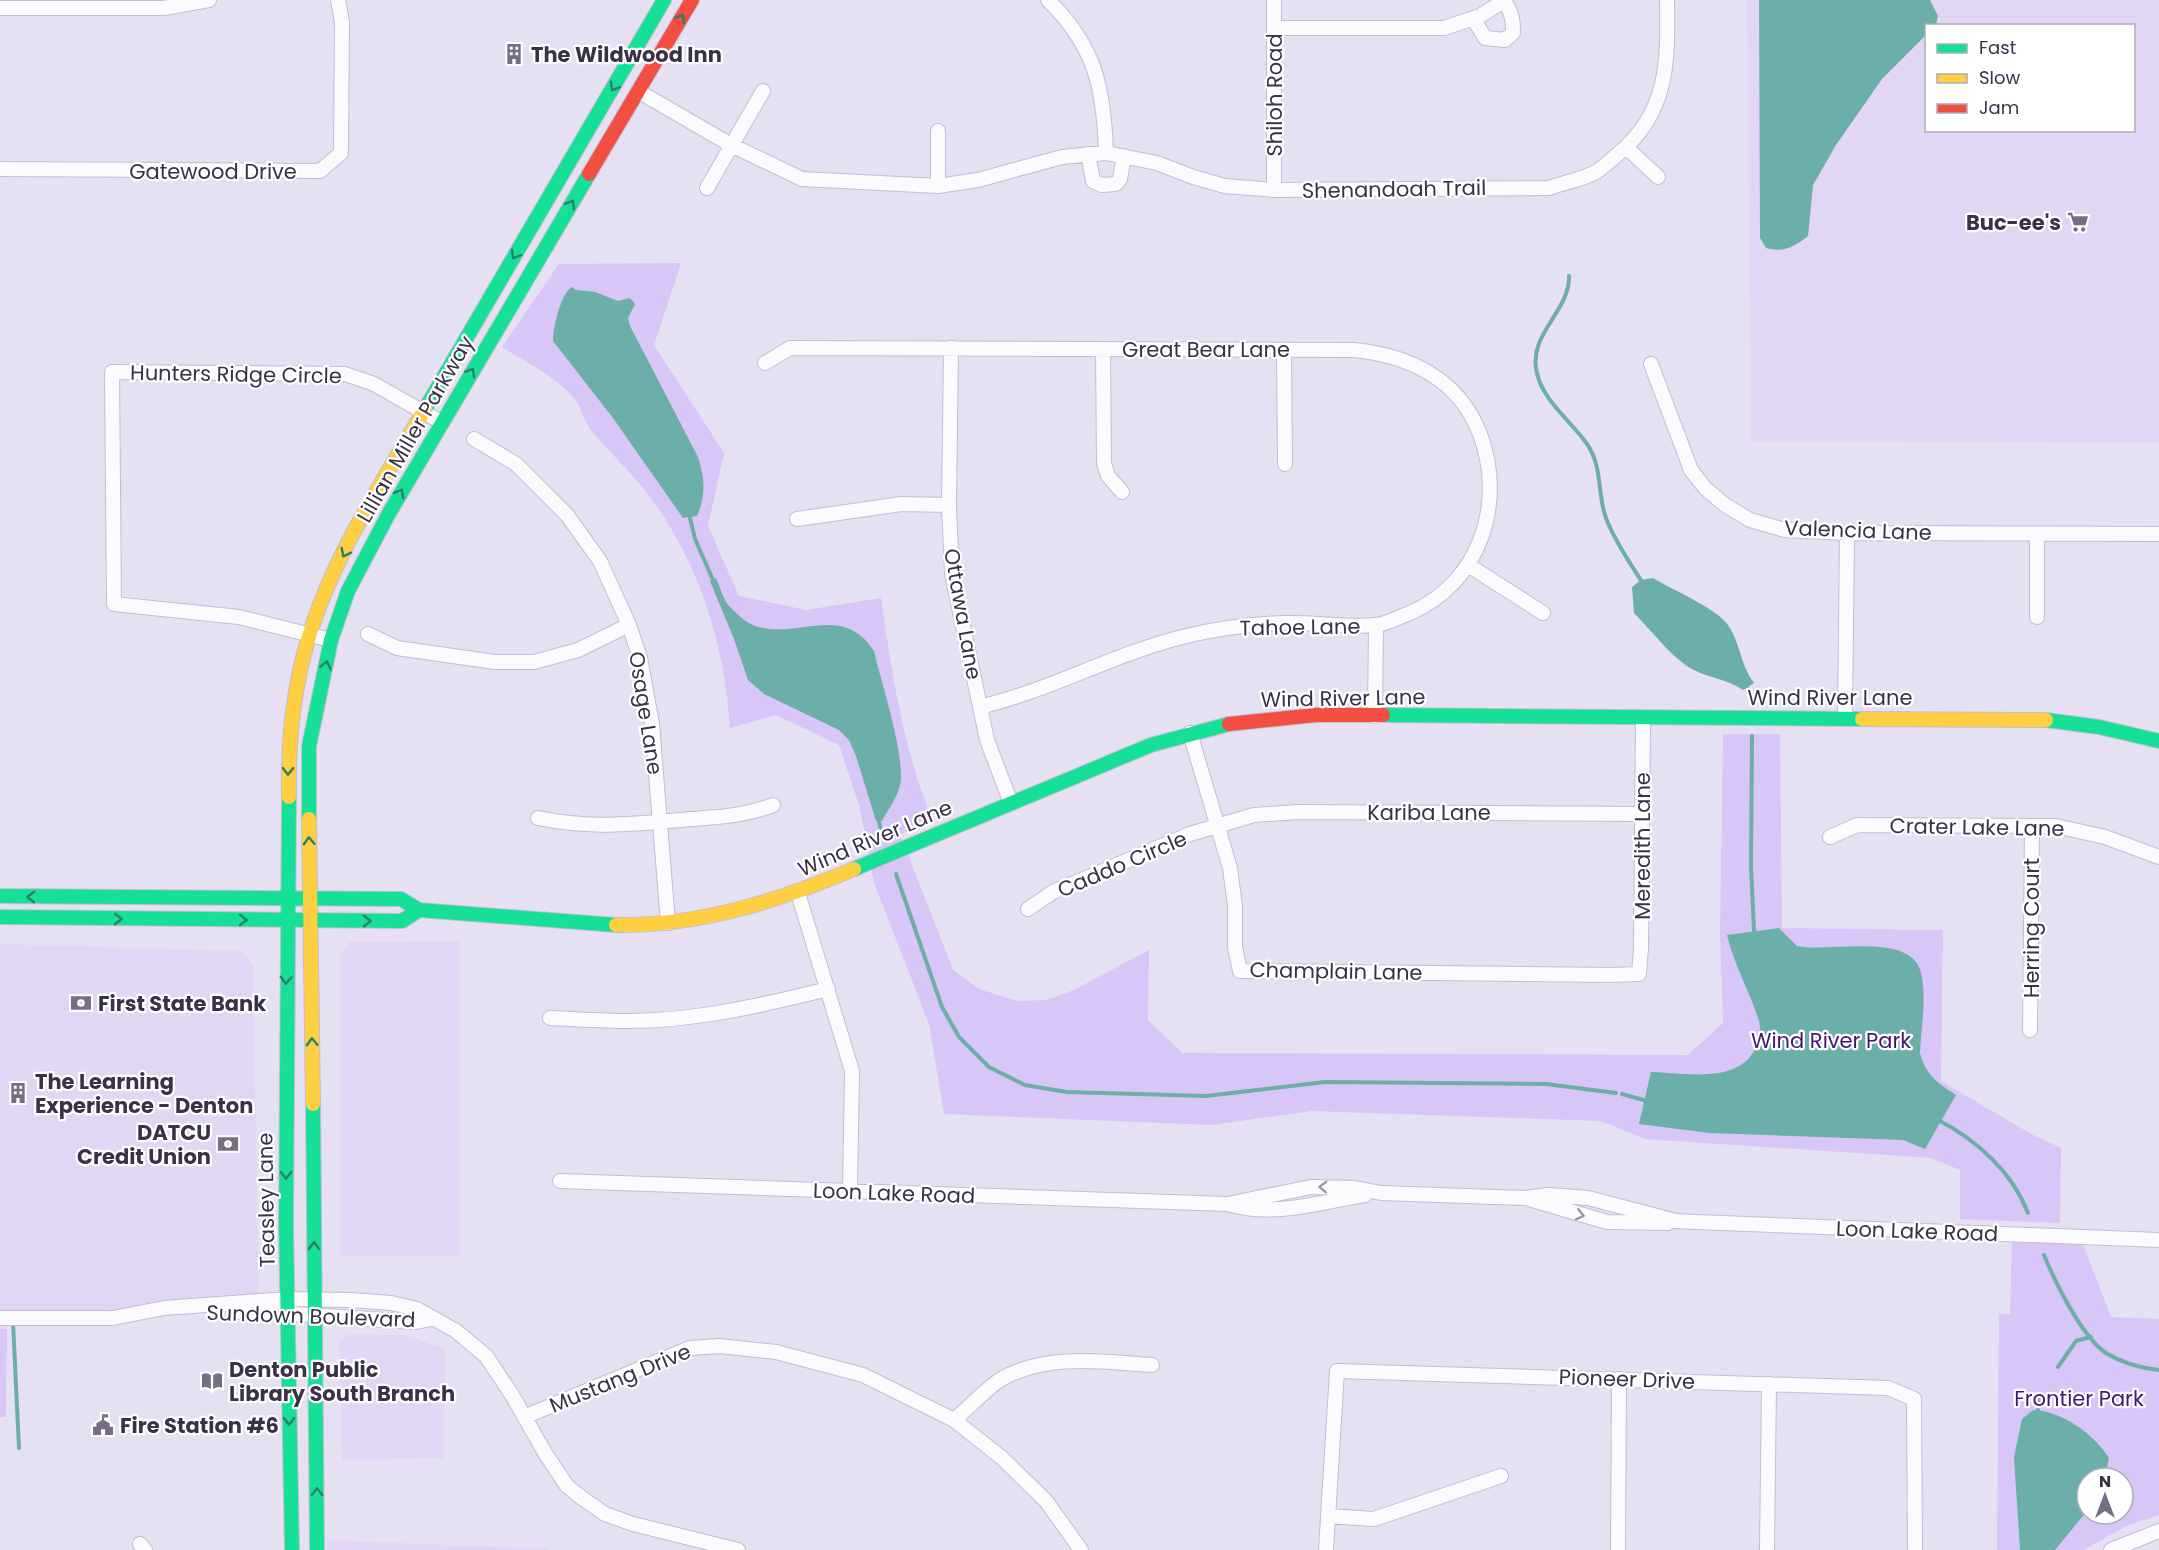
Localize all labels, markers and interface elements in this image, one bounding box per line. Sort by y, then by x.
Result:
one-way arrow [674,14,685,24]
legend [1925,24,2135,132]
street label: Shiloh Road [1260,33,1289,157]
text: Fast [1979,35,2016,60]
place label: The Wildwood Inn [531,40,722,69]
building icon: The Wildwood Inn [502,42,526,66]
text: Slow [1979,65,2021,90]
one-way arrow [609,81,621,91]
text: Jam [1979,95,2019,120]
street label: Gatewood Drive [129,157,297,186]
street label: Shenandoah Trail [1302,173,1486,205]
one-way arrow [563,200,575,210]
place label: Buc-ee's [1966,208,2061,237]
supermarket icon: Buc-ee's [2066,210,2090,234]
one-way arrow [511,249,523,259]
street label: Lillian Miller Parkway [350,330,480,528]
street label: Great Bear Lane [1122,335,1290,364]
street label: Hunters Ridge Circle [130,358,342,390]
one-way arrow [464,368,476,378]
one-way arrow [393,489,405,499]
street label: Valencia Lane [1784,513,1932,547]
one-way arrow [340,546,352,557]
street label: Ottawa Lane [937,546,989,682]
street label: Tahoe Lane [1239,611,1361,643]
street label: Osage Lane [622,649,670,777]
one-way arrow [318,660,331,670]
street label: Wind River Lane [1260,682,1426,714]
street label: Wind River Lane [1748,683,1912,712]
one-way arrow [282,767,294,776]
street label: Meredith Lane [1628,772,1657,920]
street label: Wind River Lane [793,792,957,884]
street label: Kariba Lane [1367,798,1491,827]
street label: Crater Lake Lane [1889,811,2065,843]
street label: Caddo Circle [1053,824,1191,904]
one-way arrow [303,836,316,845]
street label: Herring Court [2017,858,2046,998]
one-way arrow [26,890,35,903]
one-way arrow [114,913,123,925]
one-way arrow [239,914,248,927]
one-way arrow [362,915,371,927]
street label: Champlain Lane [1249,955,1423,987]
one-way arrow [280,975,293,984]
place label: First State Bank [98,989,266,1018]
bank icon: First State Bank [69,991,93,1015]
park label: Wind River Park [1751,1026,1911,1055]
one-way arrow [306,1038,318,1047]
place label: The Learning Experience - Denton [35,1067,253,1120]
building icon: The Learning Experience - Denton [6,1081,30,1105]
place label: DATCU Credit Union [77,1118,211,1171]
bank icon: DATCU Credit Union [216,1132,240,1156]
street label: Teasley Lane [250,1132,282,1268]
one-way arrow [280,1170,293,1179]
street label: Loon Lake Road [812,1176,976,1210]
one-way arrow [1319,1181,1328,1194]
one-way arrow [1574,1208,1584,1221]
street label: Loon Lake Road [1835,1214,1999,1248]
one-way arrow [308,1242,320,1251]
street label: Sundown Boulevard [206,1298,416,1334]
street label: Mustang Drive [545,1336,695,1420]
place label: Denton Public Library South Branch [229,1355,455,1408]
street label: Pioneer Drive [1558,1362,1696,1396]
library icon: Denton Public Library South Branch [200,1369,224,1393]
park label: Frontier Park [2014,1384,2144,1413]
place label: Fire Station #6 [120,1411,279,1440]
public building icon: Fire Station #6 [91,1413,115,1437]
one-way arrow [283,1416,295,1425]
north arrow [2075,1466,2135,1526]
text: N [2099,1470,2111,1493]
one-way arrow [311,1487,323,1496]

